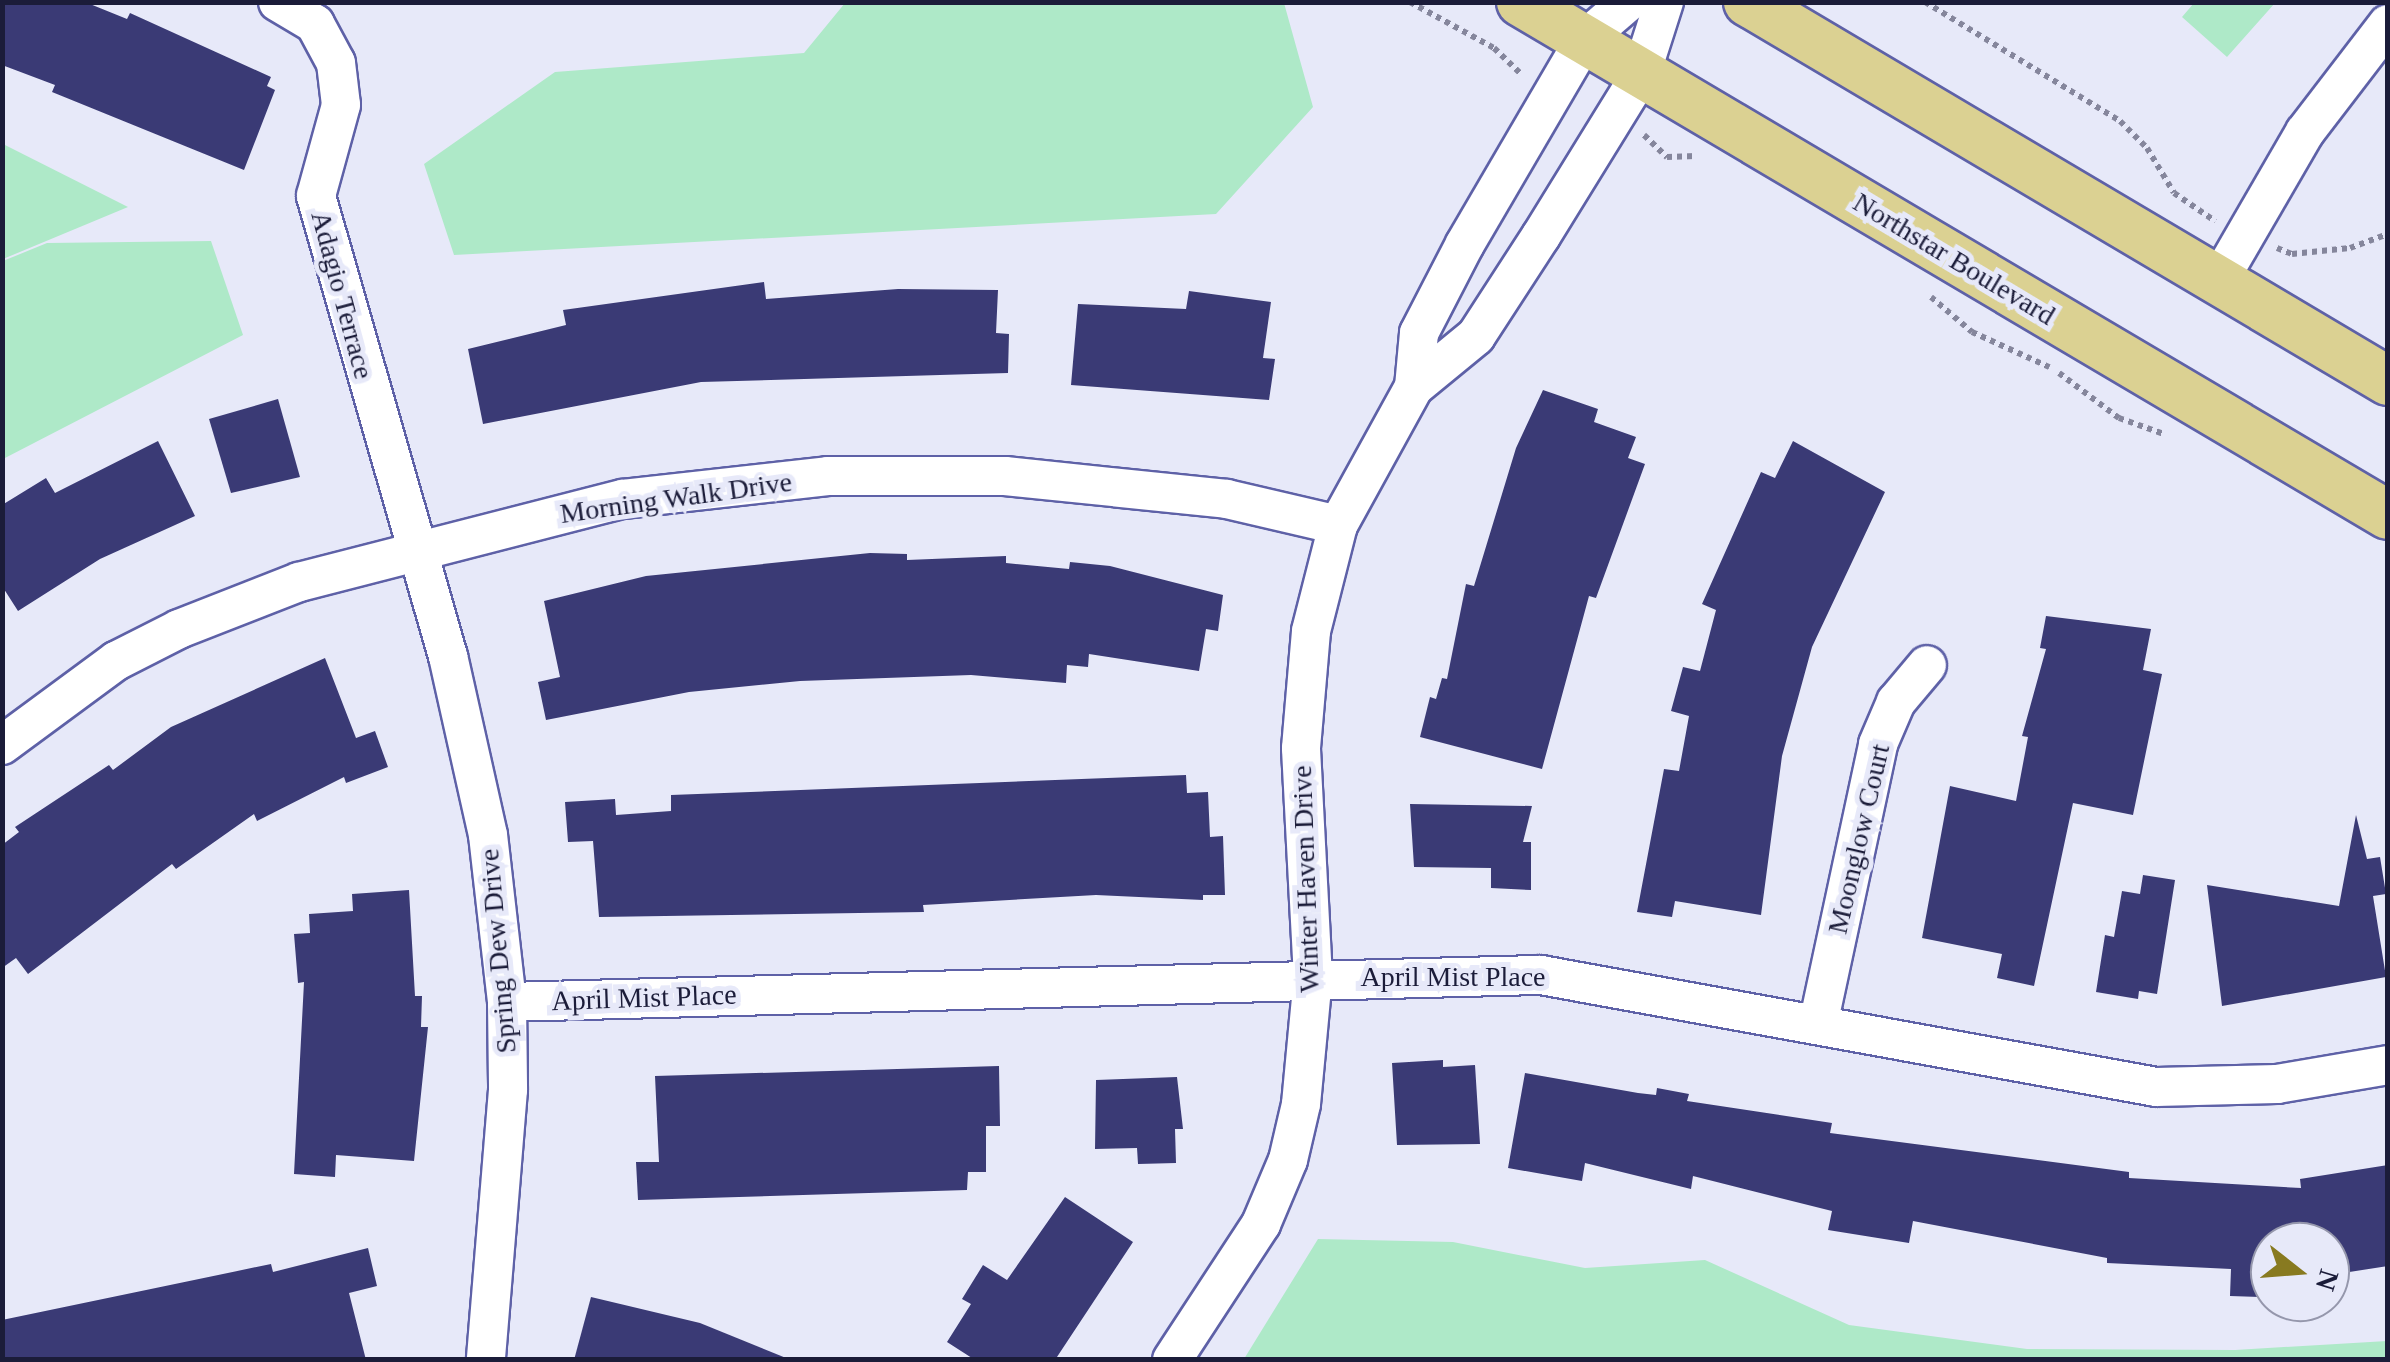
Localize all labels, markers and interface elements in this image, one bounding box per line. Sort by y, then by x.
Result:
street label: Northstar Boulevard [1847,186,2061,332]
street label: Adagio Terrace [303,207,381,383]
street label: Morning Walk Drive [558,465,794,531]
street label: Moonglow Court [1821,741,1897,937]
street label: Winter Haven Drive [1285,765,1327,993]
street label: Spring Dew Drive [472,847,524,1055]
street label: April Mist Place [1360,960,1546,994]
street label: April Mist Place [551,978,737,1018]
north arrow [2250,1222,2350,1322]
text: N [2309,1266,2345,1295]

